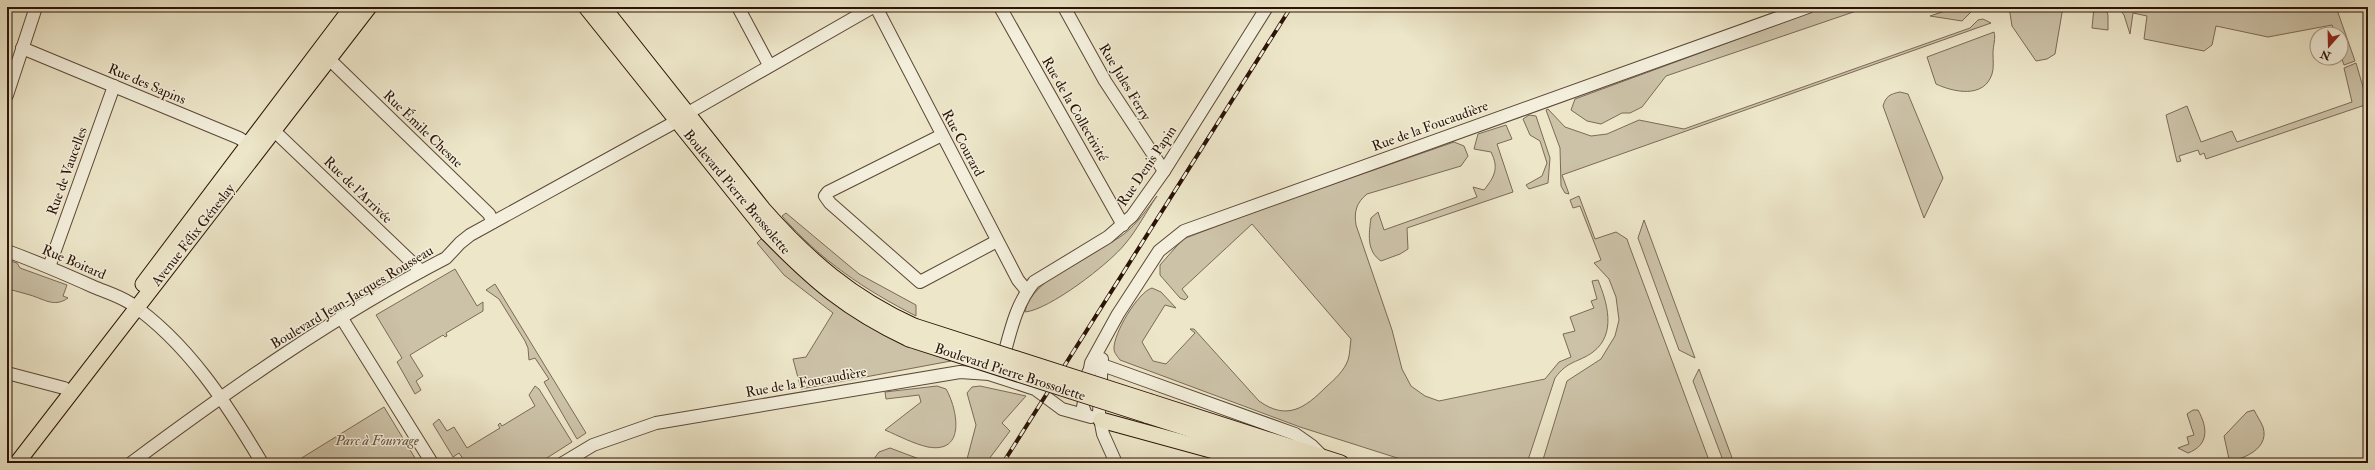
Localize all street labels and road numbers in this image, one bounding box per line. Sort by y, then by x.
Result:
street label: Rue Jules Ferry [1095,41,1155,125]
street label: Rue de la Collectivité [1038,54,1112,164]
street label: Rue des Sapins [105,60,189,109]
street label: Rue Émile Chesne [380,87,467,171]
street label: Rue de la Foucaudière [1370,97,1491,155]
street label: Rue Courard [938,107,988,179]
street label: Rue Denis Papin [1114,123,1181,210]
street label: Rue de Vaucelles [43,124,91,217]
street label: Boulevard Pierre Brossolette [680,126,794,258]
street label: Rue de l'Arrivée [320,153,396,227]
street label: Avenue Félix Géneslay [147,180,239,291]
street label: Rue Boitard [39,241,109,283]
street label: Boulevard Jean-Jacques Rousseau [268,242,436,352]
street label: Boulevard Pierre Brossolette [932,340,1088,404]
street label: Rue de la Foucaudière [744,363,868,401]

